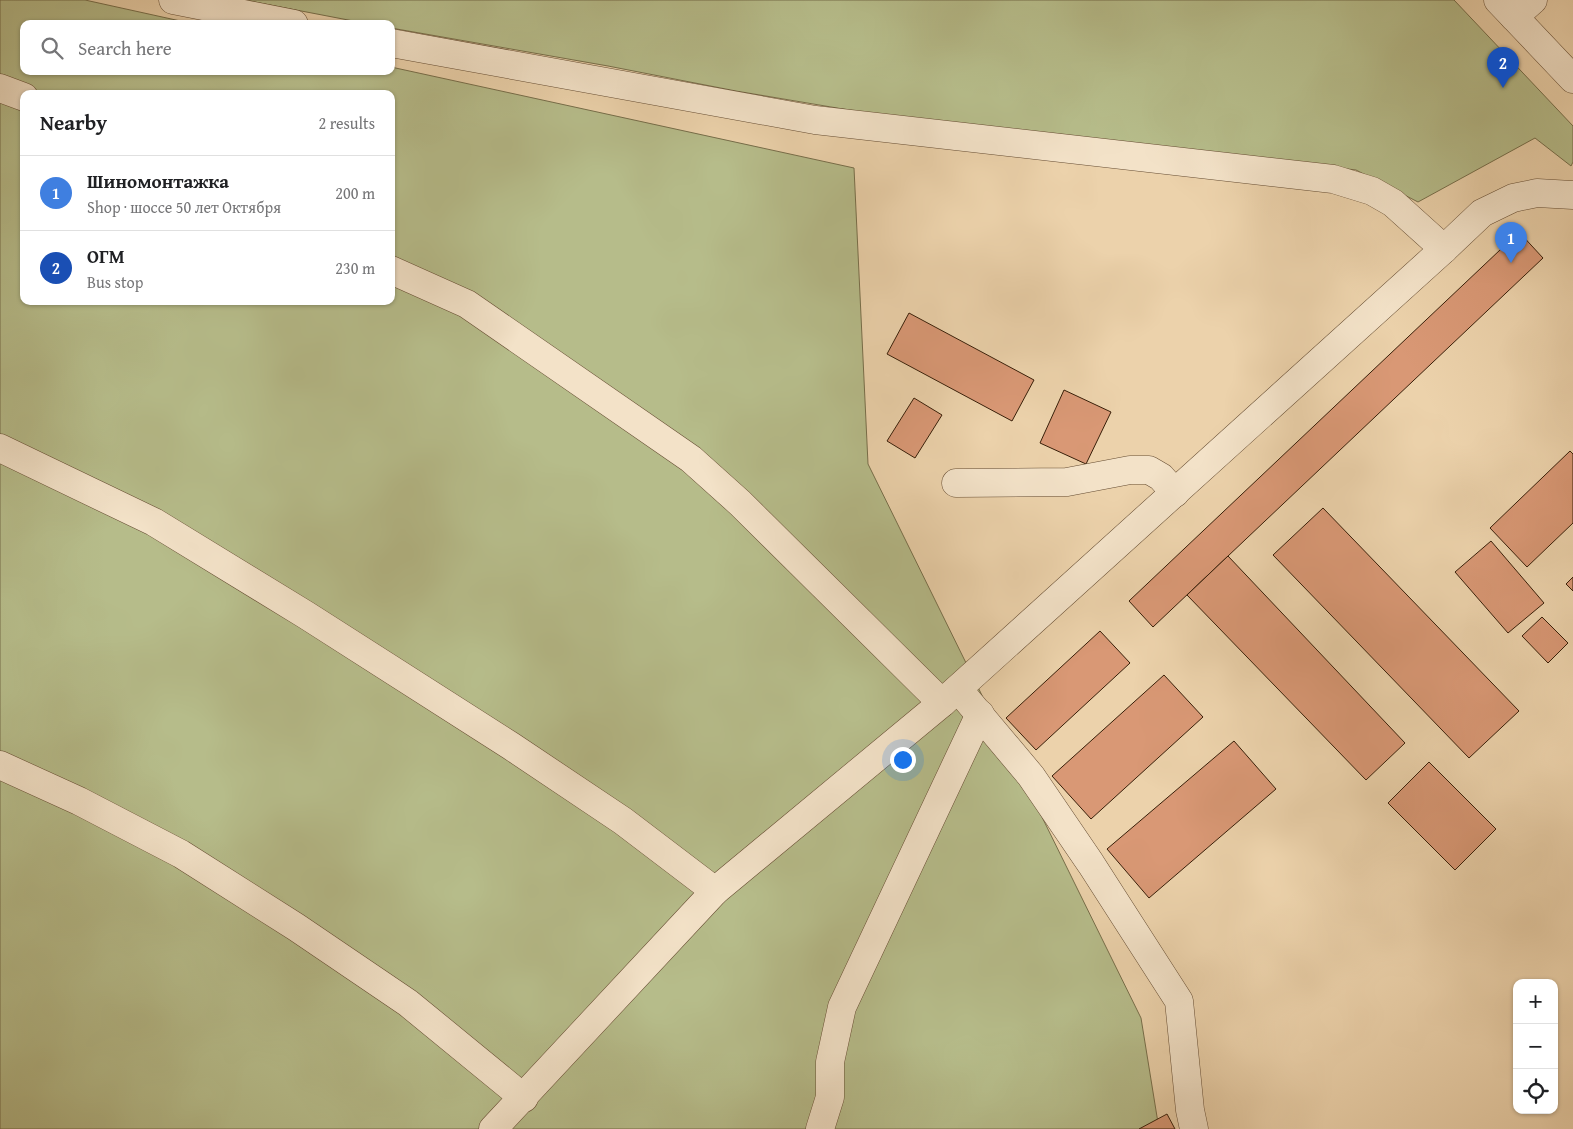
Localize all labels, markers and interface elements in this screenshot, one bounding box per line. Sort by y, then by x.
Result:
search box [20,20,395,75]
icon: search [38,34,66,62]
text: Search here [78,34,172,62]
pin: 2 [1487,47,1519,88]
text: Nearby [40,107,107,138]
text: 2 results [318,111,375,135]
text: Шиномонтажка [87,167,229,195]
text: 1 [52,181,60,205]
text: 200 m [335,181,375,205]
text: Shop · шоссе 50 лет Октября [87,195,281,219]
pin: 1 [1495,222,1527,263]
text: ОГМ [87,242,125,270]
text: 2 [52,256,60,280]
text: 230 m [335,256,375,280]
text: Bus stop [87,270,143,294]
your location [890,747,916,773]
map controls [1513,979,1558,1114]
button: + [1513,979,1558,1024]
button: − [1513,1024,1558,1069]
button: locate [1513,1069,1558,1114]

